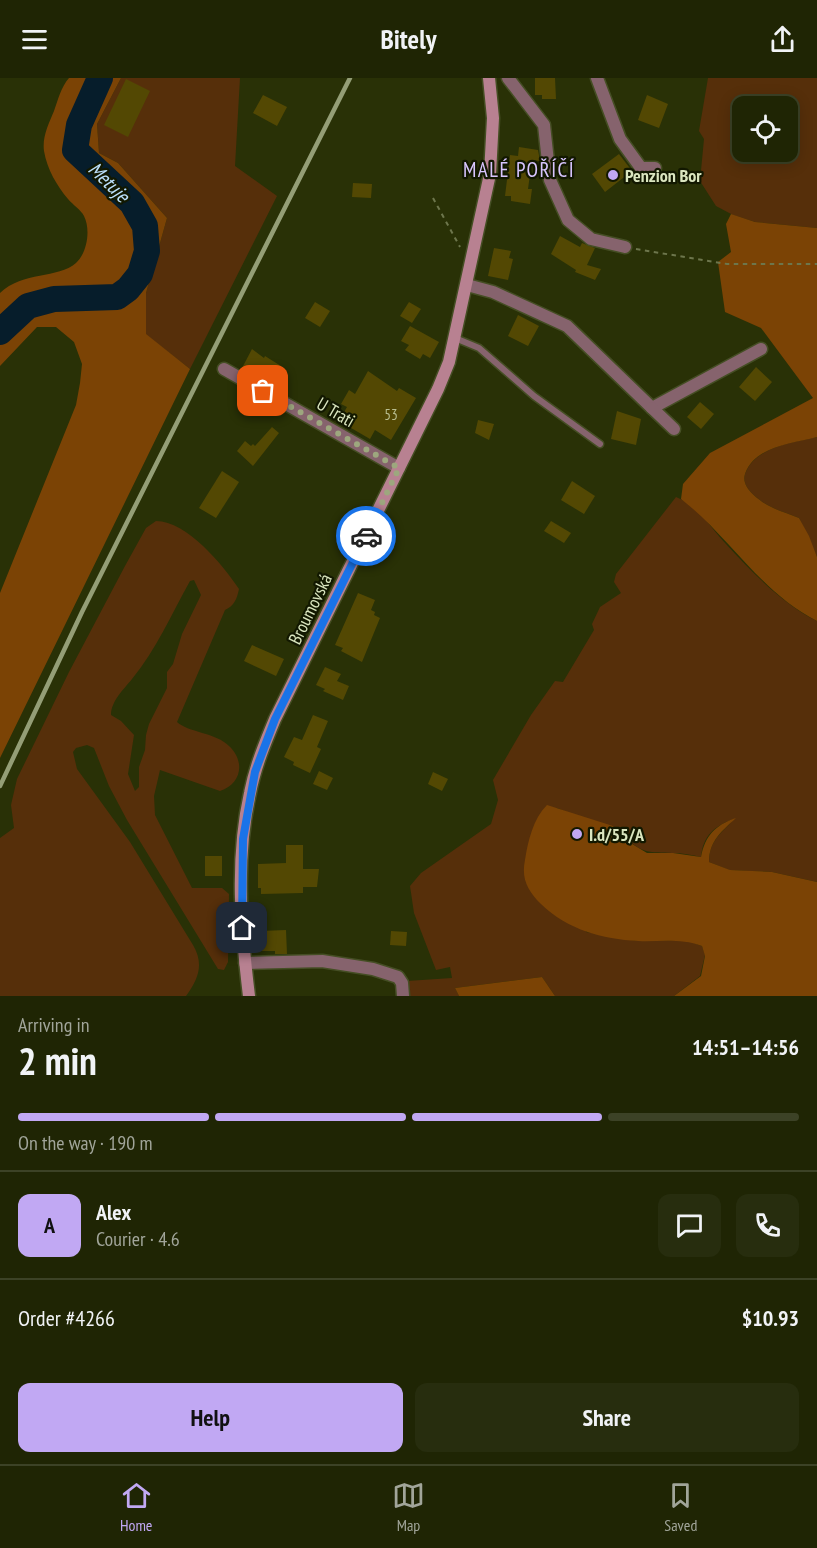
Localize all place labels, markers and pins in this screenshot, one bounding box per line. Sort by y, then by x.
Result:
place label: Penzion Bor [625,164,702,187]
marker: Penzion Bor [606,168,620,182]
pin [237,365,288,416]
place label: I.d/55/A [589,823,645,846]
marker: I.d/55/A [570,827,584,841]
pin [216,902,267,953]

